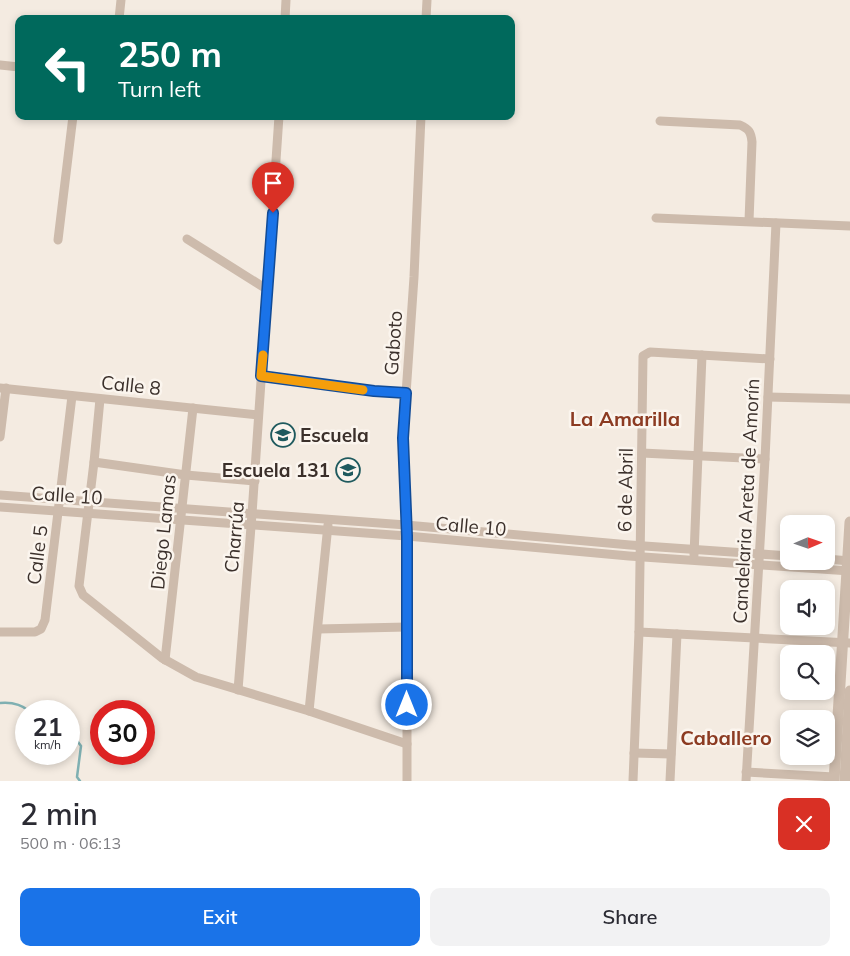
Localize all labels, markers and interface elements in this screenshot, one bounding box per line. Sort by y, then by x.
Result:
text: 250 m [118,32,222,76]
icon: left [35,35,100,100]
text: Turn left [118,75,201,103]
pin [252,162,294,213]
icon: arrive [259,169,287,197]
street label: Gaboto [379,310,407,376]
street label: Calle 8 [100,370,162,400]
street label: Candelaria Areta de Amorín [728,378,764,624]
district label: La Amarilla [570,406,680,431]
school or university icon: Escuela [270,422,296,448]
place label: Escuela [300,423,369,447]
street label: 6 de Abril [612,448,638,532]
school or university icon: Escuela 131 [335,457,361,483]
place label: Escuela 131 [222,458,330,482]
street label: Diego Lamas [145,473,181,591]
street label: Calle 10 [31,481,103,509]
street label: Charrúa [219,500,249,574]
street label: Calle 10 [434,511,508,541]
north arrow [780,515,835,570]
map controls [780,515,835,765]
street label: Calle 5 [21,524,53,586]
button: sound [780,580,835,635]
button: search [780,645,835,700]
position arrow [380,678,432,730]
speed limit sign: 30 [90,700,155,765]
button: layers [780,710,835,765]
text: 21 [32,711,63,742]
district label: Caballero [680,725,772,750]
text: km/h [34,737,61,752]
text: 2 min [20,795,98,833]
button: close [778,798,830,850]
text: 500 m · 06:13 [20,833,121,853]
button: Exit [20,888,420,946]
button: Share [430,888,830,946]

